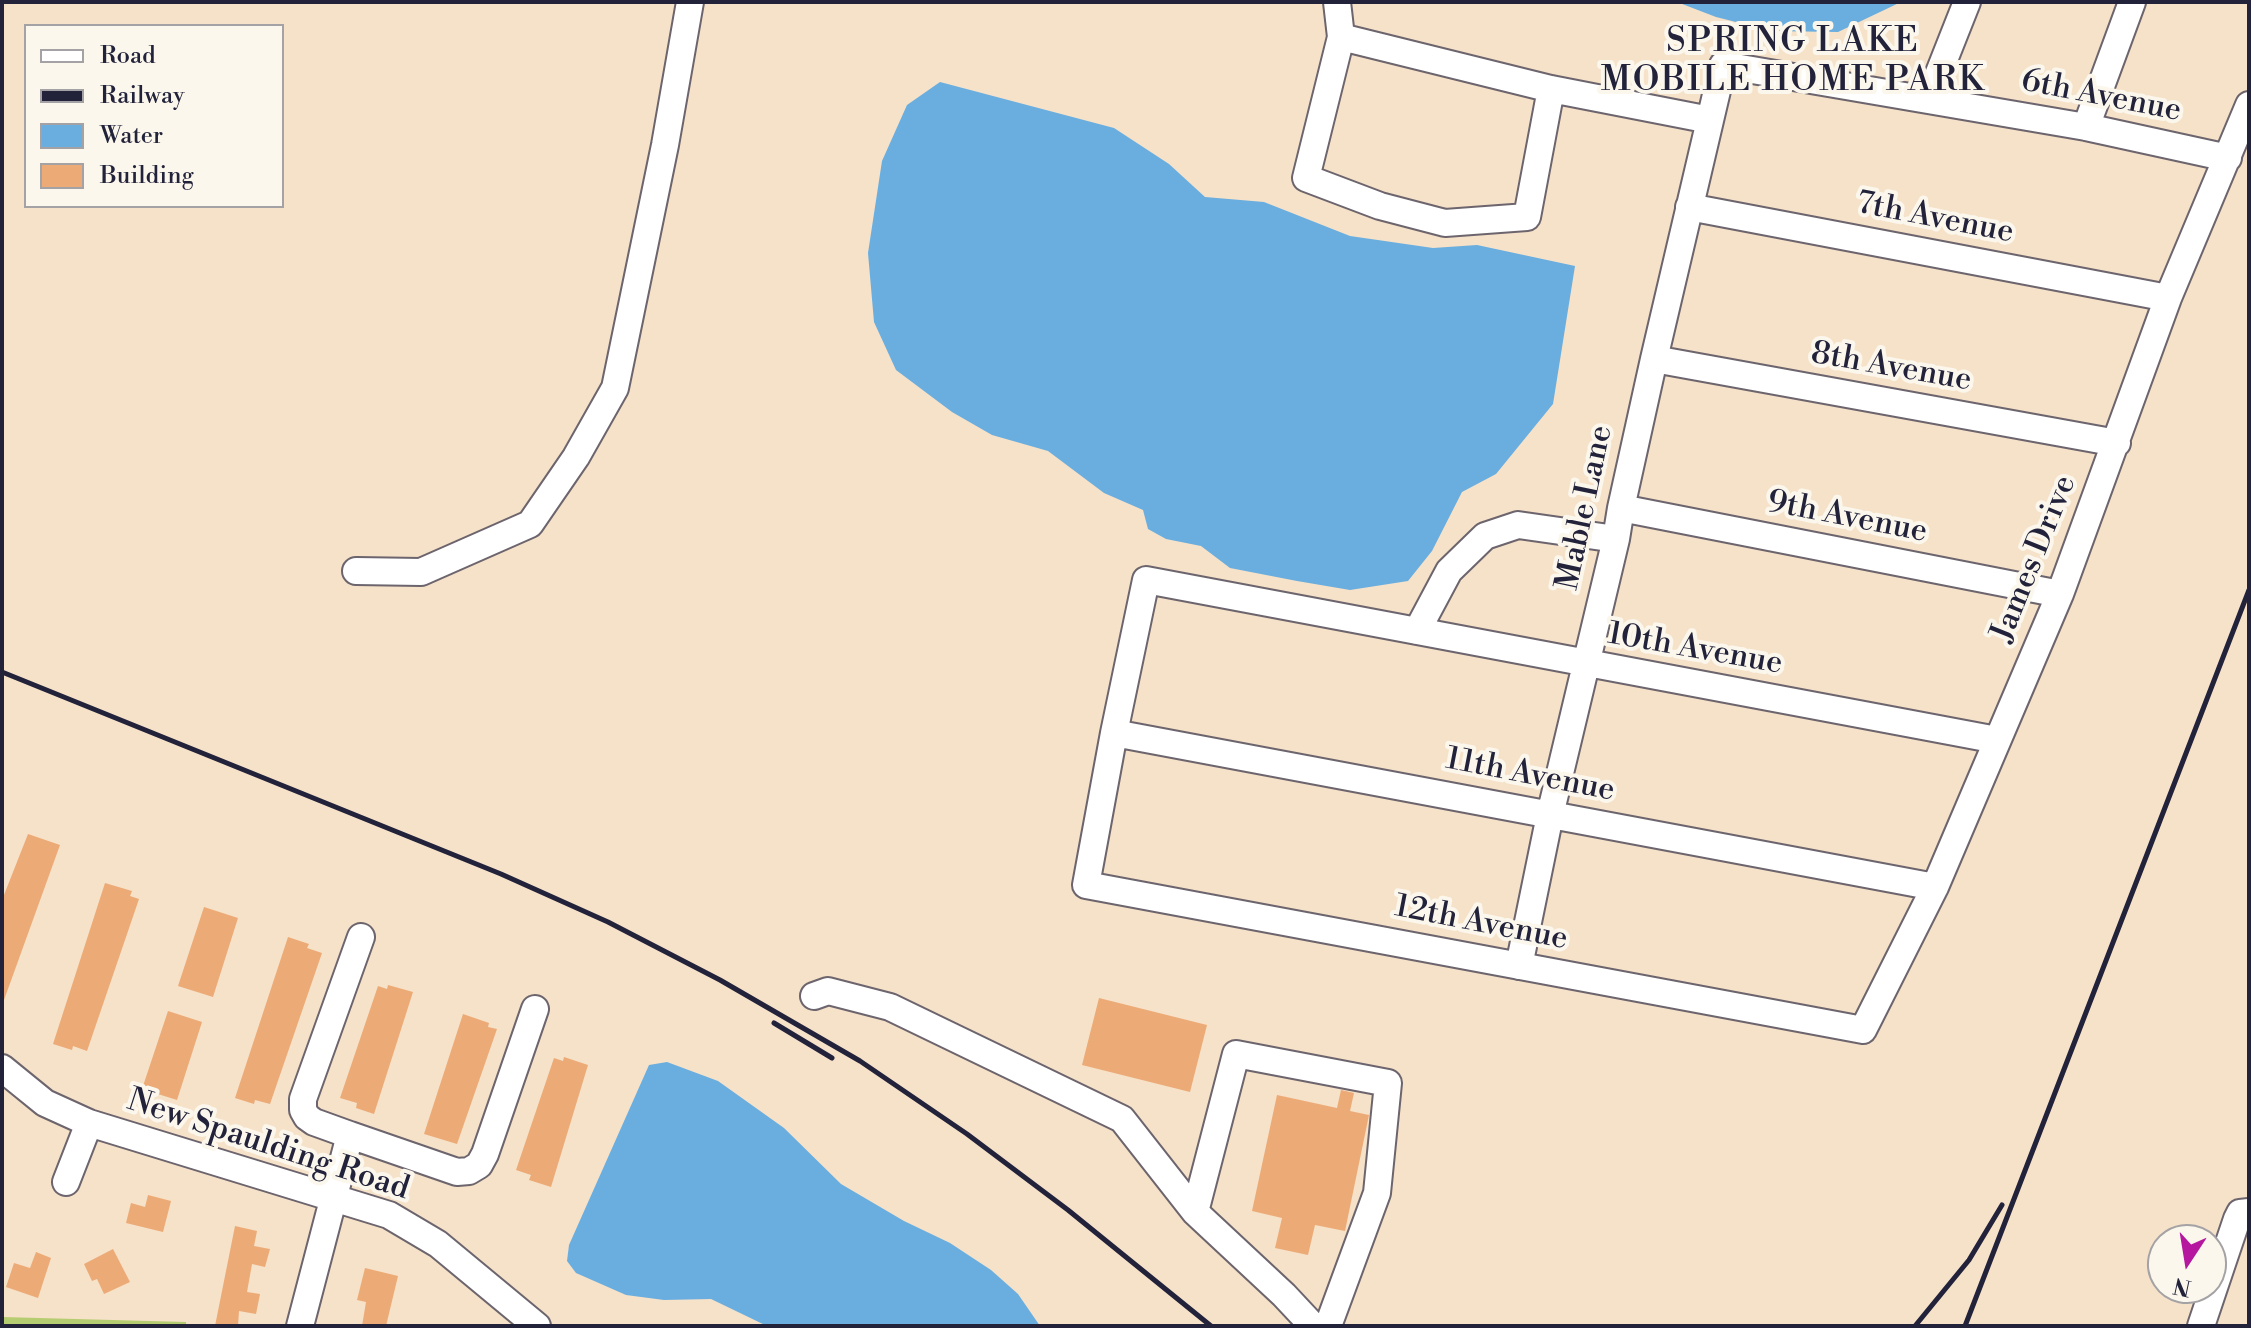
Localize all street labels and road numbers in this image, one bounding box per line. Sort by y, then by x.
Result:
street label: 6th Avenue [2018,63,2184,131]
street label: 7th Avenue [1853,185,2017,253]
street label: 8th Avenue [1808,335,1974,401]
street label: Mable Lane [1550,422,1622,594]
street label: James Drive [1984,470,2086,648]
street label: 9th Avenue [1764,484,1930,552]
street label: 10th Avenue [1605,616,1785,684]
street label: 11th Avenue [1442,741,1618,811]
street label: 12th Avenue [1391,888,1571,960]
street label: New Spaulding Road [122,1082,414,1210]

